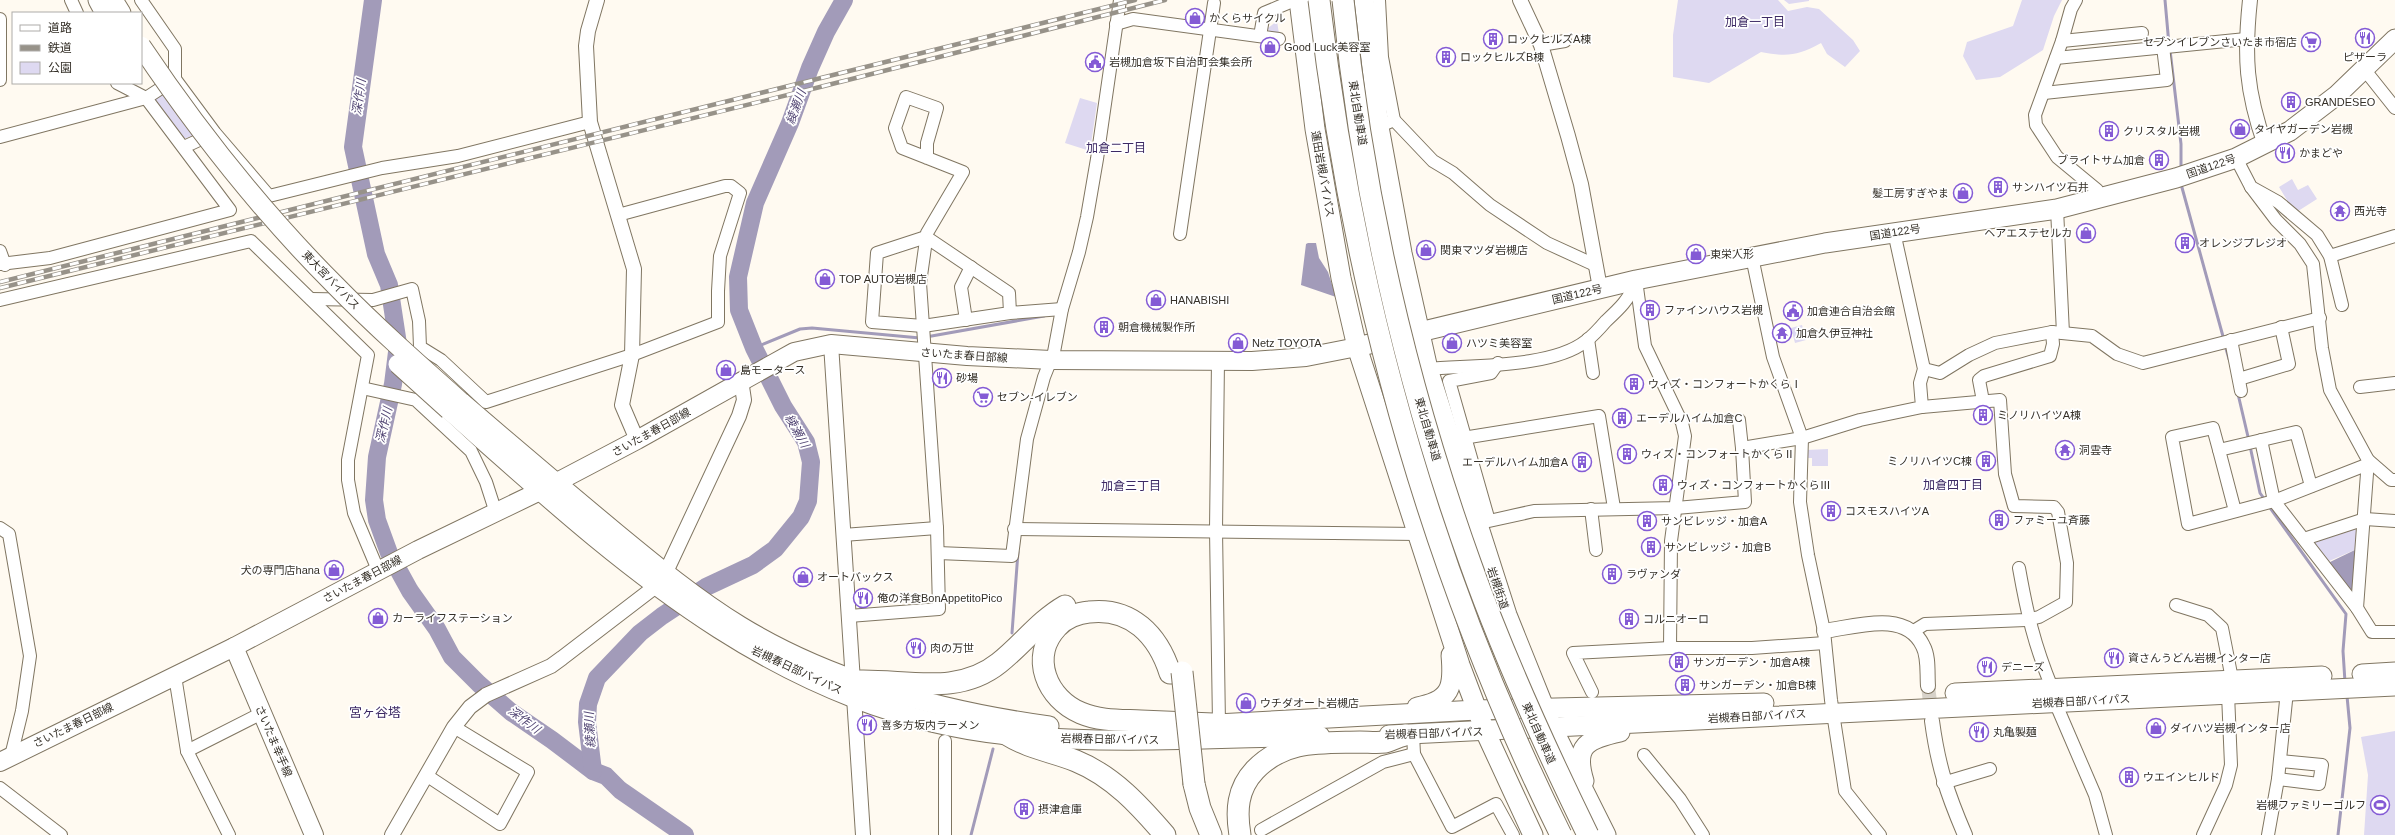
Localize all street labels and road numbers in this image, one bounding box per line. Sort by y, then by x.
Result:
street label: 東北自動車道 [1347,79,1369,147]
street label: 蓮田岩槻バイパス [1309,130,1337,218]
street label: 国道122号 [2185,152,2237,180]
street label: 国道122号 [1869,222,1921,242]
street label: 東大宮バイパス [300,248,362,312]
street label: 国道122号 [1551,282,1603,306]
street label: さいたま春日部線 [920,346,1008,364]
street label: 東北自動車道 [1413,396,1443,462]
street label: さいたま春日部線 [610,406,692,458]
street label: さいたま春日部線 [320,553,404,605]
street label: 岩槻街道 [1485,565,1511,611]
street label: 岩槻春日部バイパス [750,644,844,696]
street label: 岩槻春日部バイパス [2031,692,2131,710]
street label: さいたま春日部線 [31,700,115,750]
street label: 東北自動車道 [1520,700,1558,766]
street label: さいたま幸手線 [253,703,295,779]
street label: 岩槻春日部バイパス [1707,707,1807,725]
street label: 岩槻春日部バイパス [1384,725,1484,741]
street label: 岩槻春日部バイパス [1061,732,1159,746]

